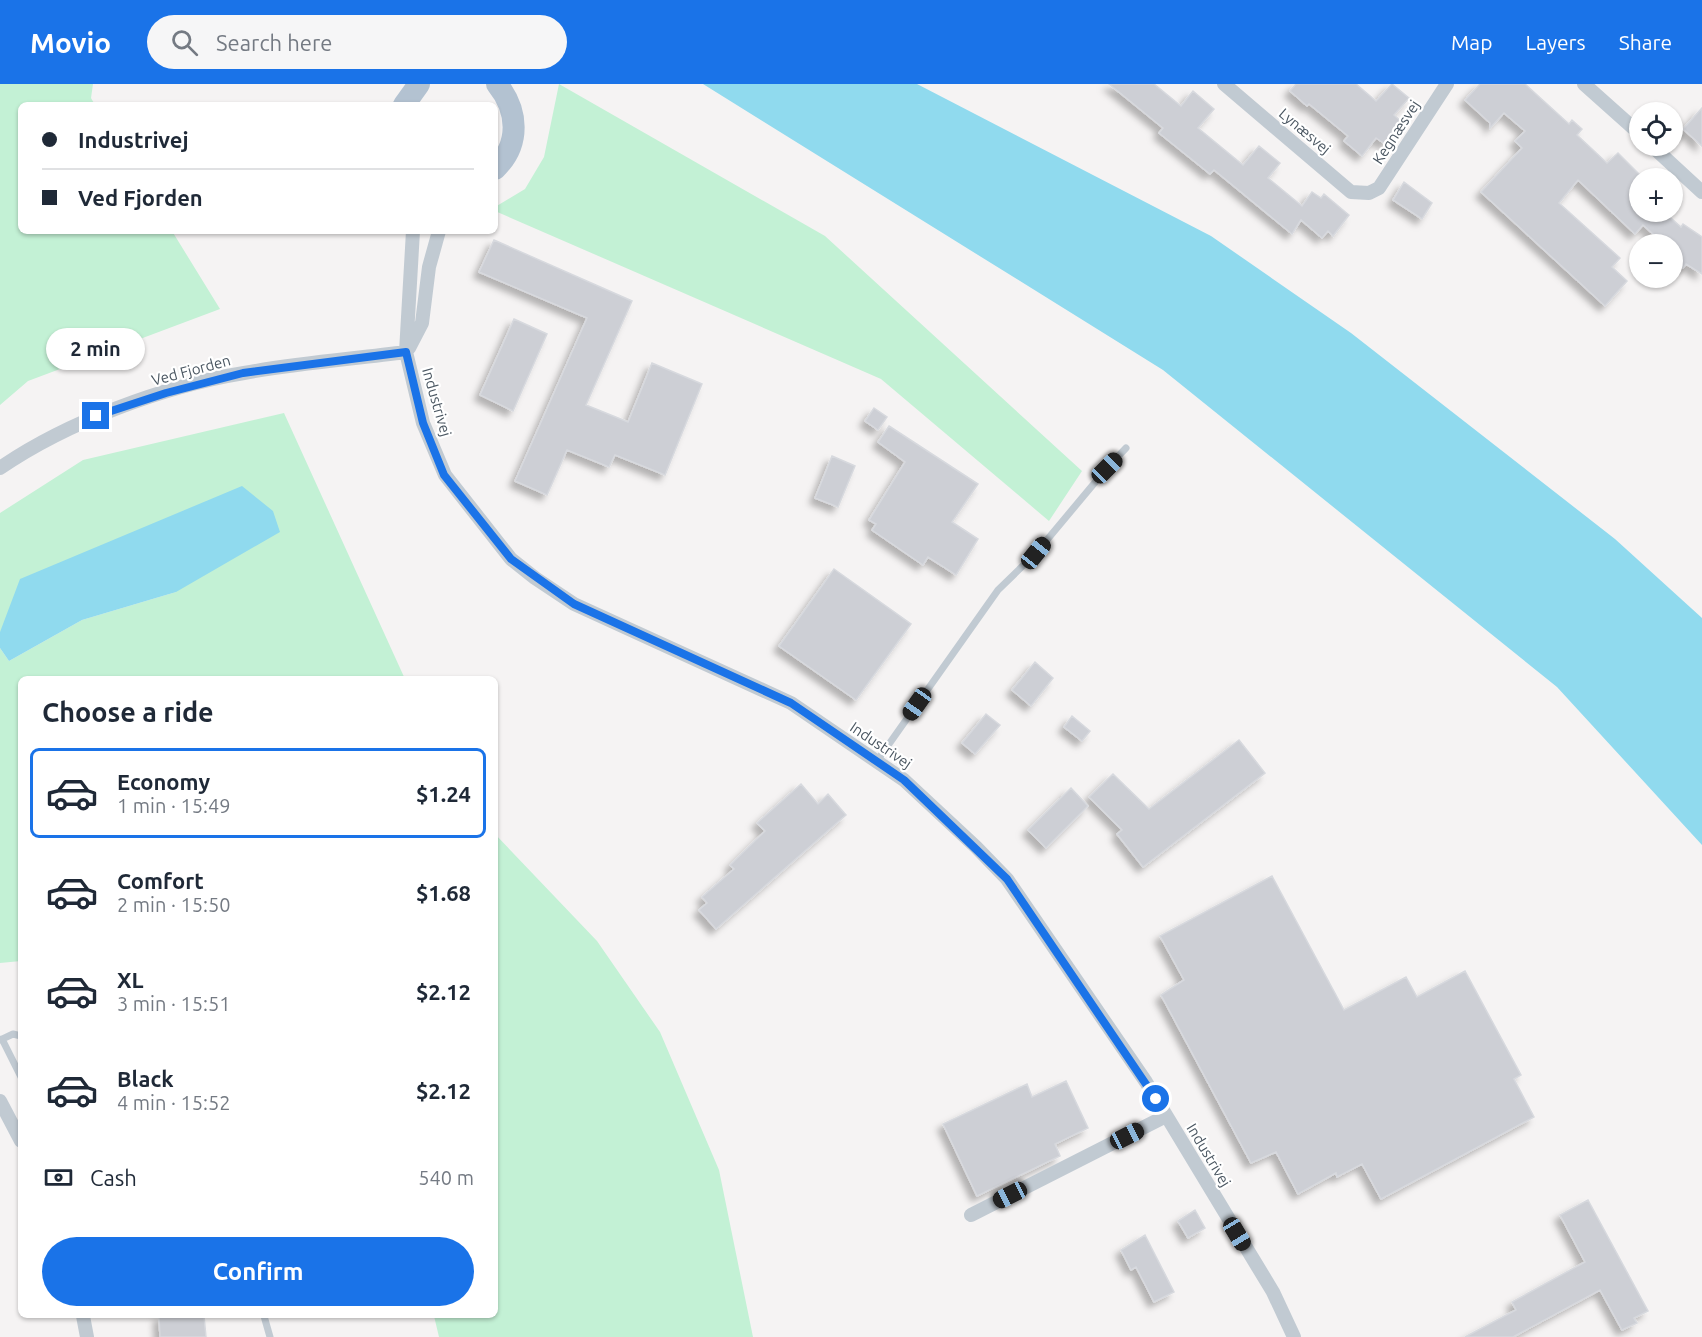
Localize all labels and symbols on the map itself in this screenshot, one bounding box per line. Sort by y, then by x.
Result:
street label: Kegnæsvej [1369,97,1423,167]
street label: Lynæsvej [1276,105,1334,157]
callout: 2 min [46,329,146,371]
street label: Ved Fjorden [150,351,232,389]
street label: Industrivej [419,366,455,438]
route end [82,402,109,429]
car [1088,449,1126,487]
car [1018,533,1054,573]
car [899,684,935,724]
street label: Industrivej [847,718,915,772]
route start [1142,1085,1169,1112]
car [1107,1120,1147,1152]
street label: Industrivej [1184,1120,1234,1190]
car [990,1179,1030,1211]
car [1220,1214,1254,1254]

